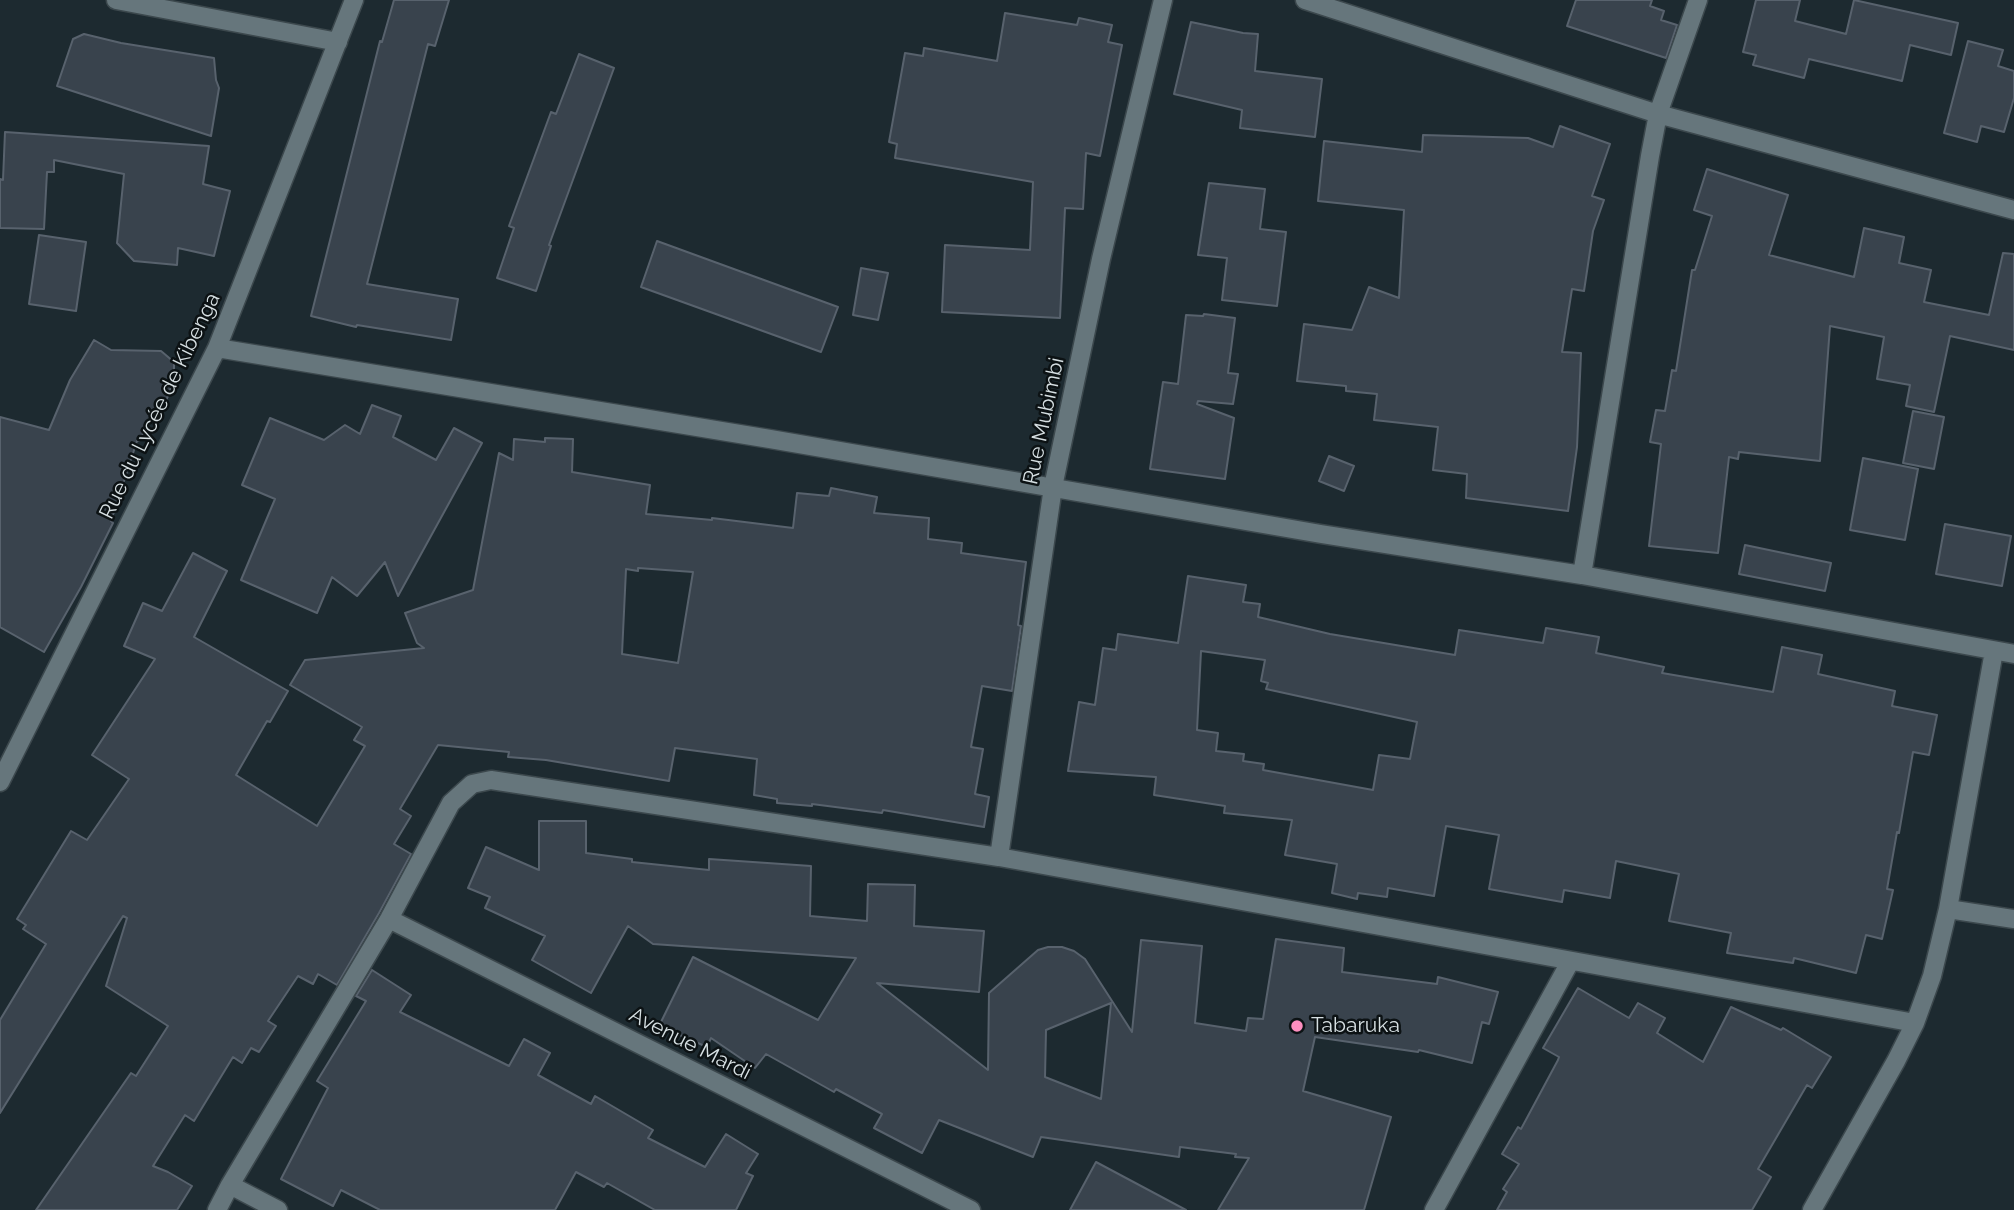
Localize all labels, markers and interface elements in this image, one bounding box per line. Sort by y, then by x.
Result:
street label: Rue du Lycée de Kibenga [94,289,226,523]
street label: Rue Mubimbi [1018,355,1070,487]
street label: Avenue Mardi [625,1002,755,1086]
place label: Tabaruka [1311,1013,1400,1039]
marker: Tabaruka [1289,1018,1305,1034]

